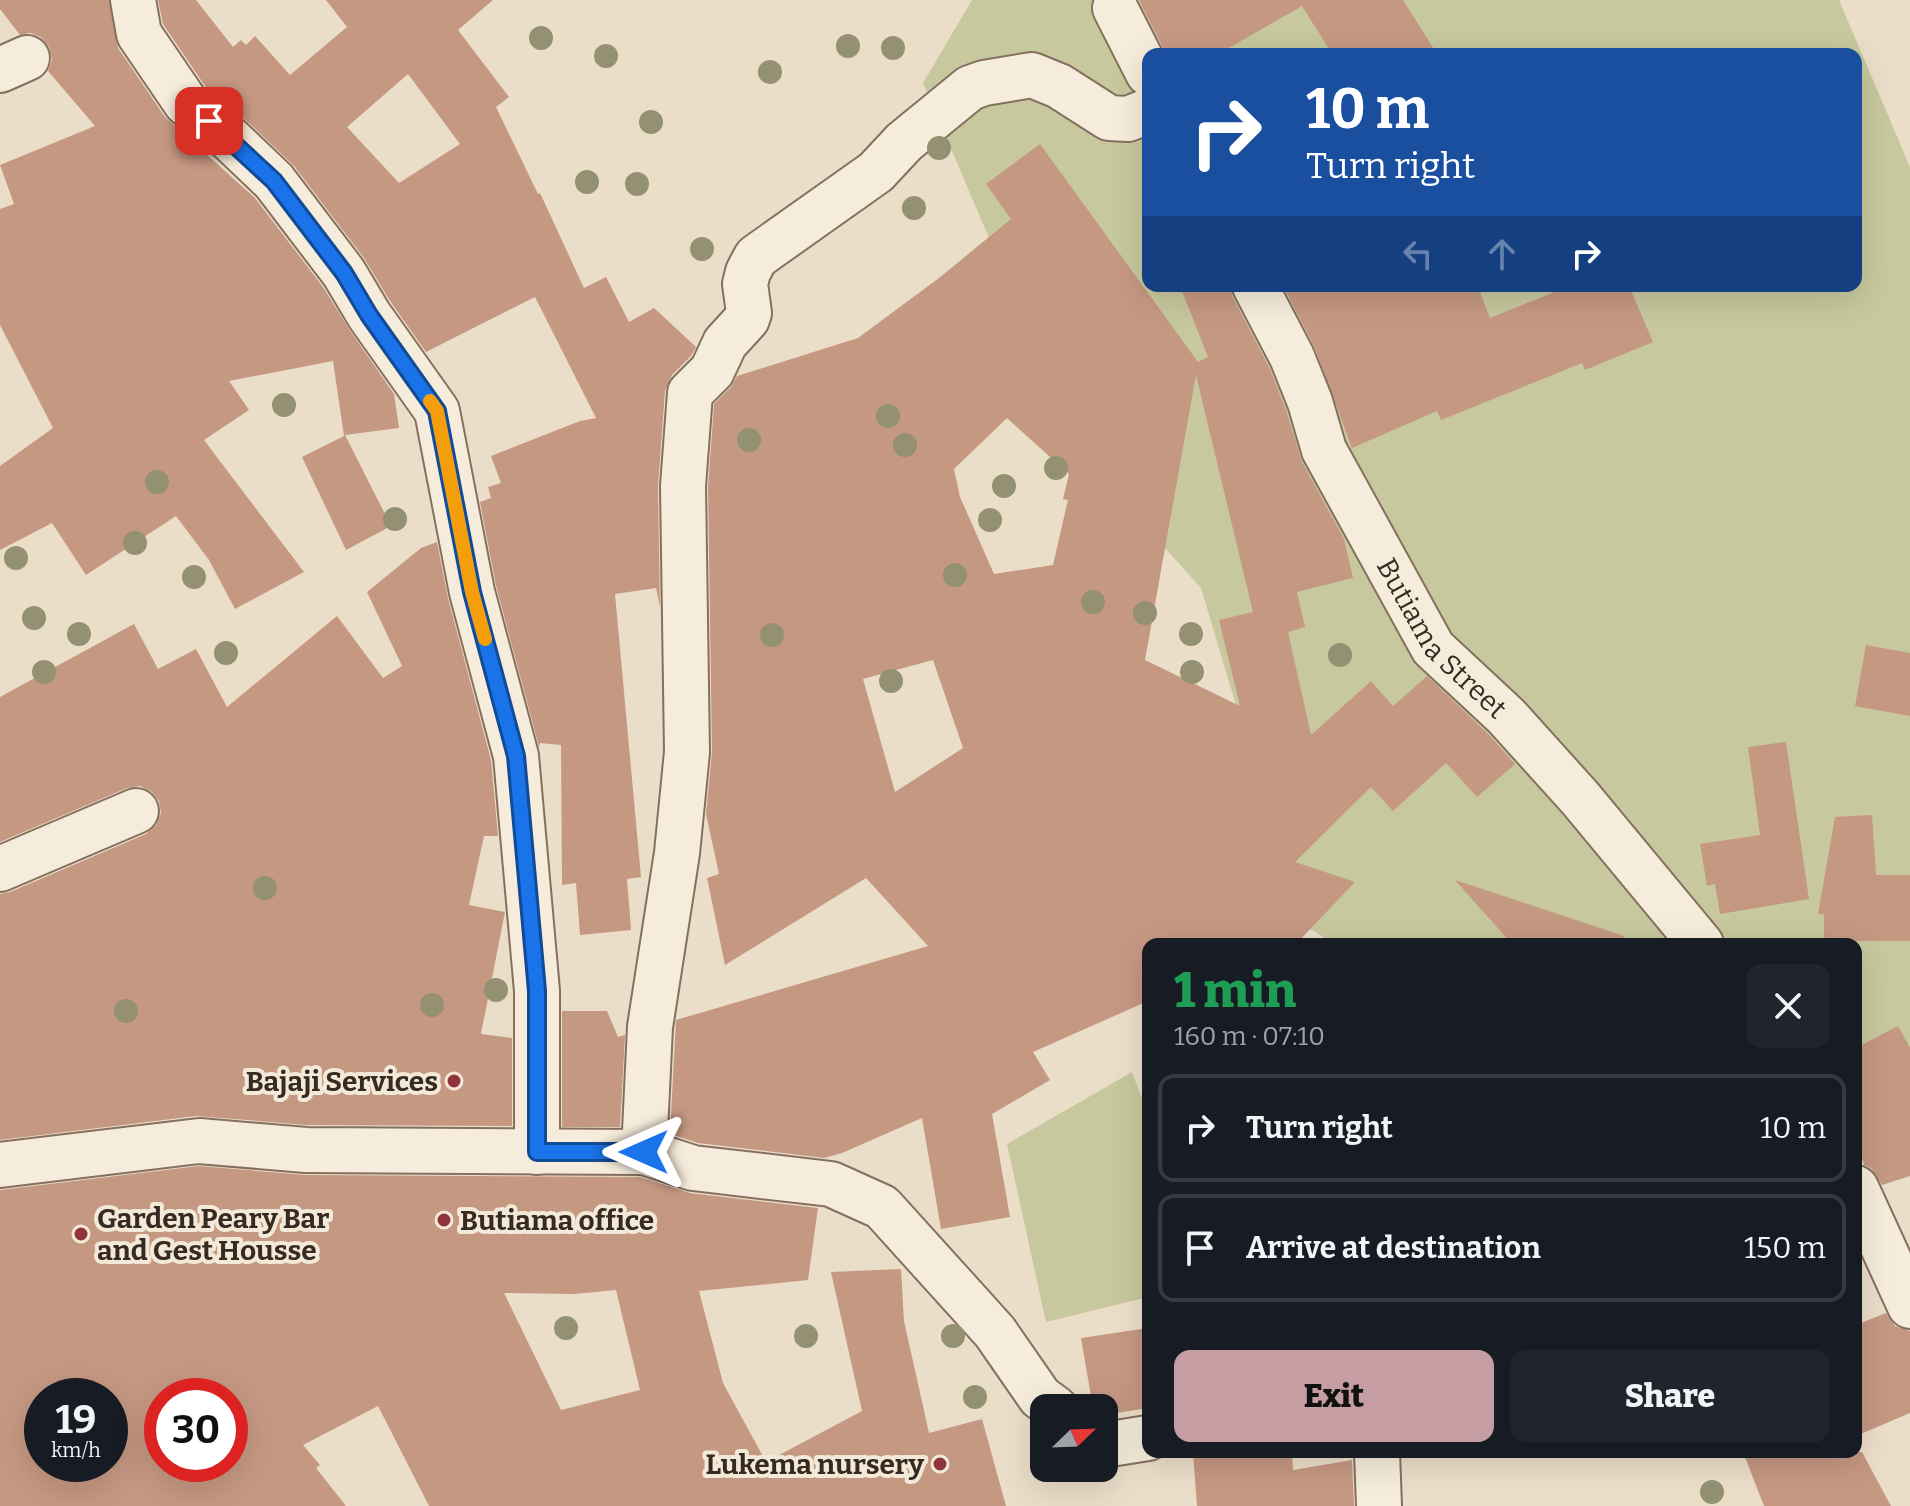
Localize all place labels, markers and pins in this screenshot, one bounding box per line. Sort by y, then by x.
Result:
pin [175,87,243,155]
place label: Bajaji Services [246,1065,438,1098]
marker: Bajaji Services [445,1072,463,1090]
place label: Garden Peary Bar and Gest Housse [97,1202,329,1267]
place label: Butiama office [460,1204,654,1237]
marker: Butiama office [435,1211,453,1229]
marker: Garden Peary Bar and Gest Housse [72,1225,90,1243]
place label: Lukema nursery [706,1448,924,1481]
marker: Lukema nursery [931,1455,949,1473]

